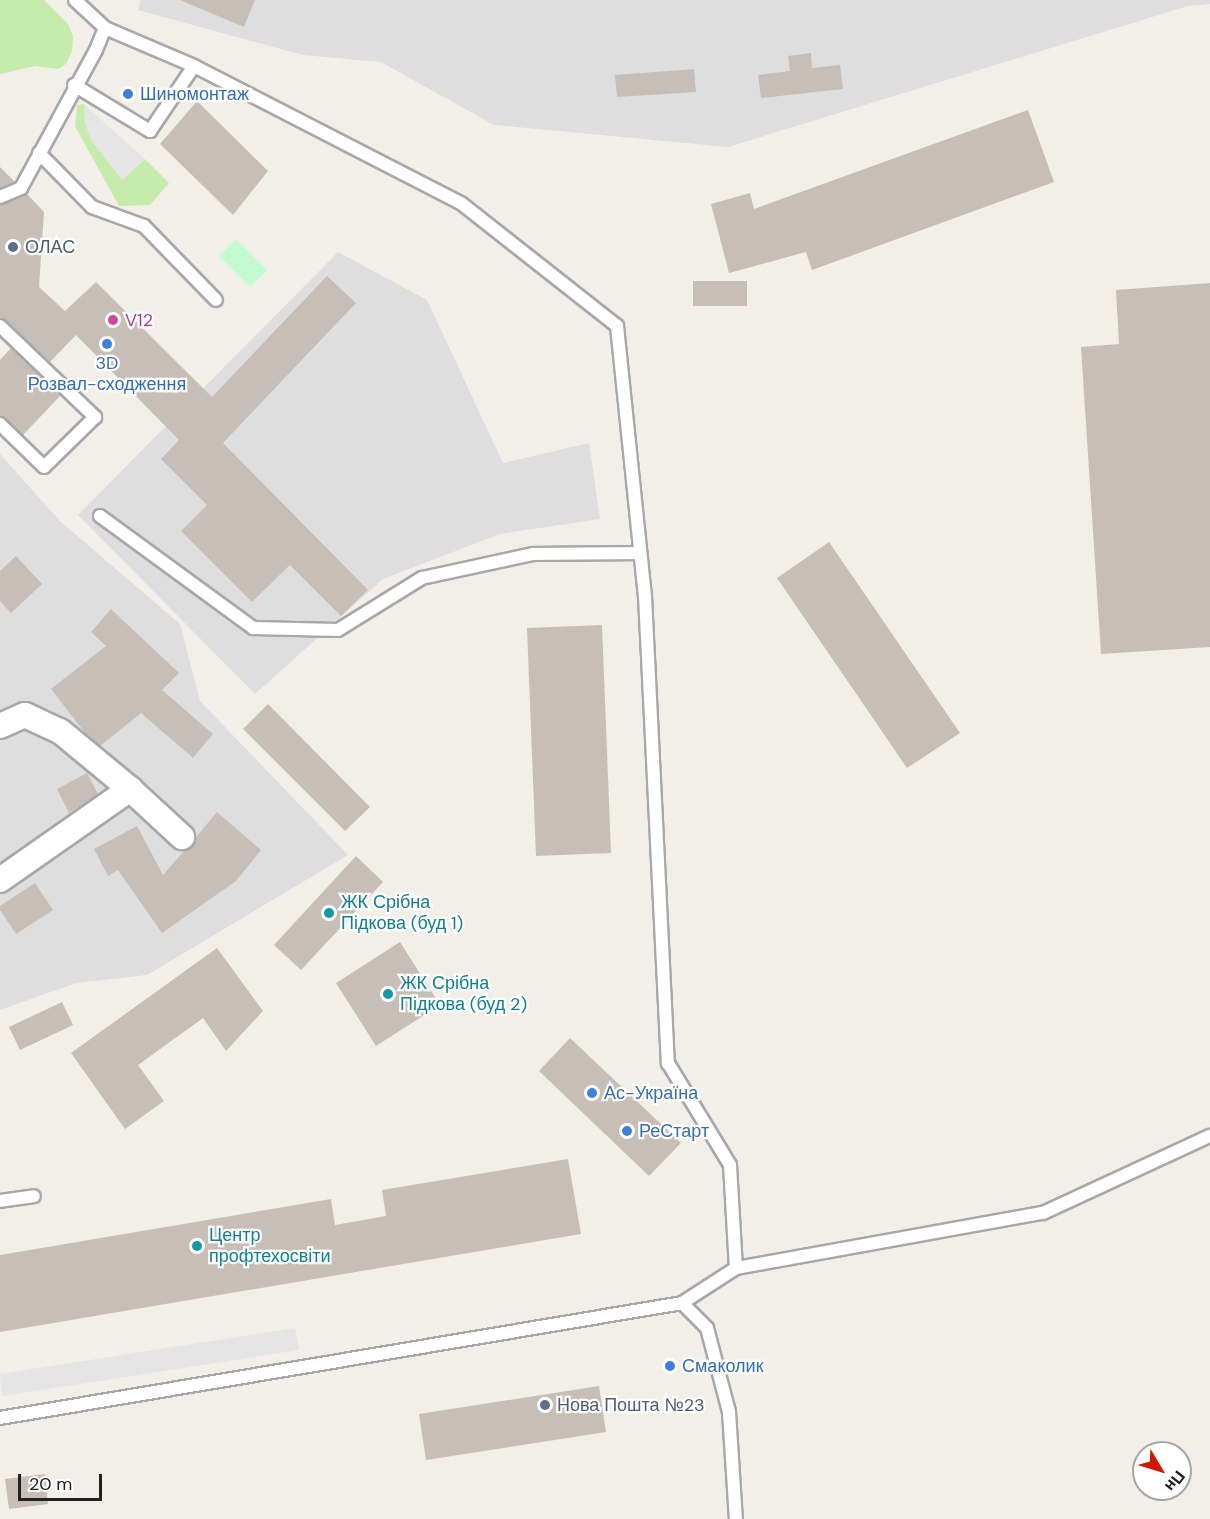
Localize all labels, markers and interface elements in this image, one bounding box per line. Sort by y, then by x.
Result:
place label: Шиномонтаж [140,83,249,105]
marker: Шиномонтаж [121,87,135,101]
place label: ОЛАС [25,236,75,258]
marker: ОЛАС [6,240,20,254]
place label: V12 [125,309,153,331]
marker: V12 [106,313,120,327]
marker: 3D Розвал-сходження [100,337,114,351]
place label: 3D Розвал-сходження [28,353,186,395]
place label: ЖК Срібна Підкова (буд 1) [341,892,463,934]
marker: ЖК Срібна Підкова (буд 1) [322,906,336,920]
place label: ЖК Срібна Підкова (буд 2) [400,973,527,1016]
marker: ЖК Срібна Підкова (буд 2) [381,987,395,1001]
place label: Ас-Україна [604,1082,698,1104]
marker: Ас-Україна [585,1086,599,1100]
place label: РеСтарт [639,1120,709,1142]
marker: РеСтарт [620,1124,634,1138]
place label: Центр профтехосвіти [209,1225,331,1268]
marker: Центр профтехосвіти [190,1239,204,1253]
place label: Смаколик [682,1355,764,1377]
marker: Смаколик [663,1359,677,1373]
place label: Нова Пошта №23 [557,1394,705,1416]
marker: Нова Пошта №23 [538,1398,552,1412]
north arrow [1132,1441,1192,1501]
scale bar [21,1462,105,1500]
text: Пн [1160,1466,1190,1496]
text: 20 m [29,1472,72,1496]

